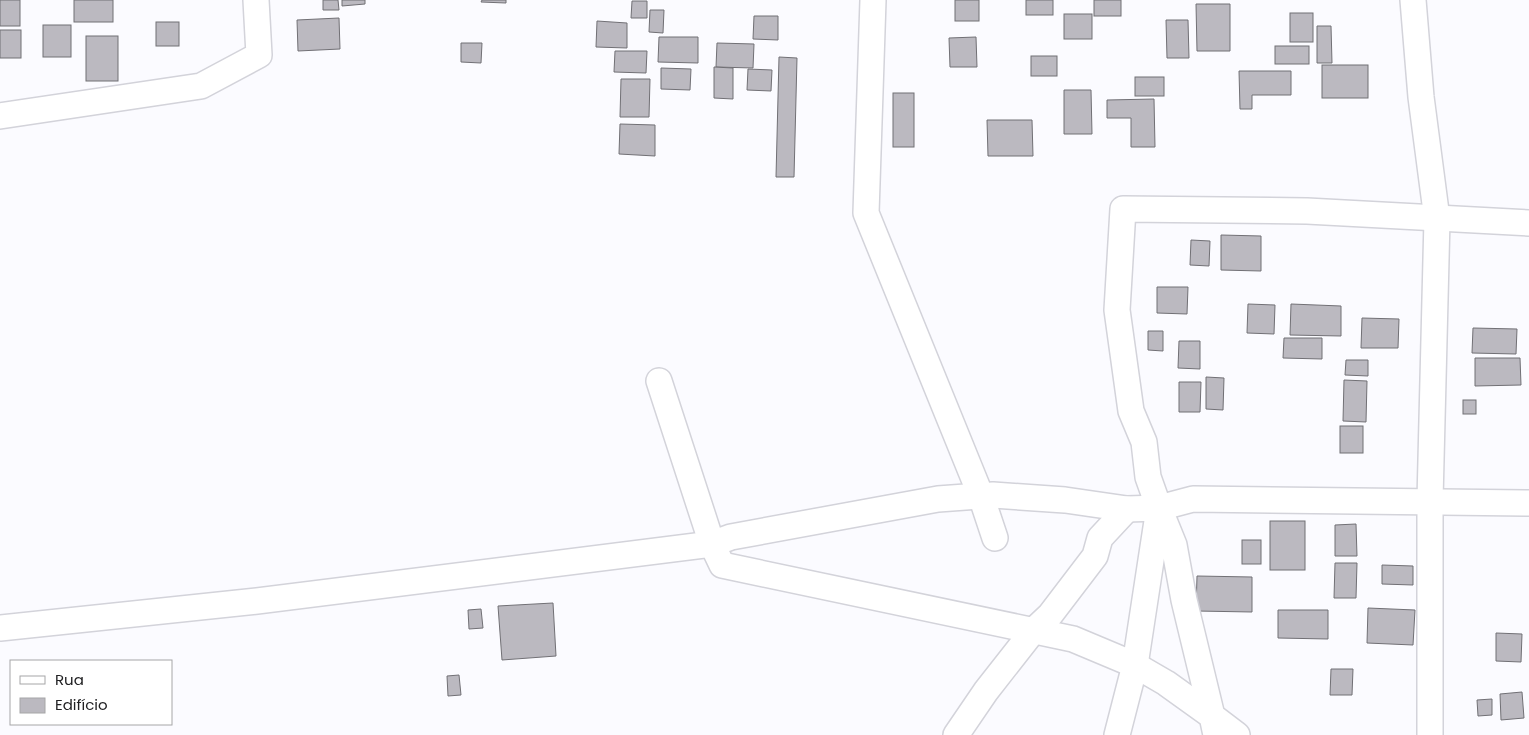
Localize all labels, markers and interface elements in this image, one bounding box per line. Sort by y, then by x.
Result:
legend [10,660,172,725]
text: Rua [55,669,84,690]
text: Edifício [55,694,108,715]

